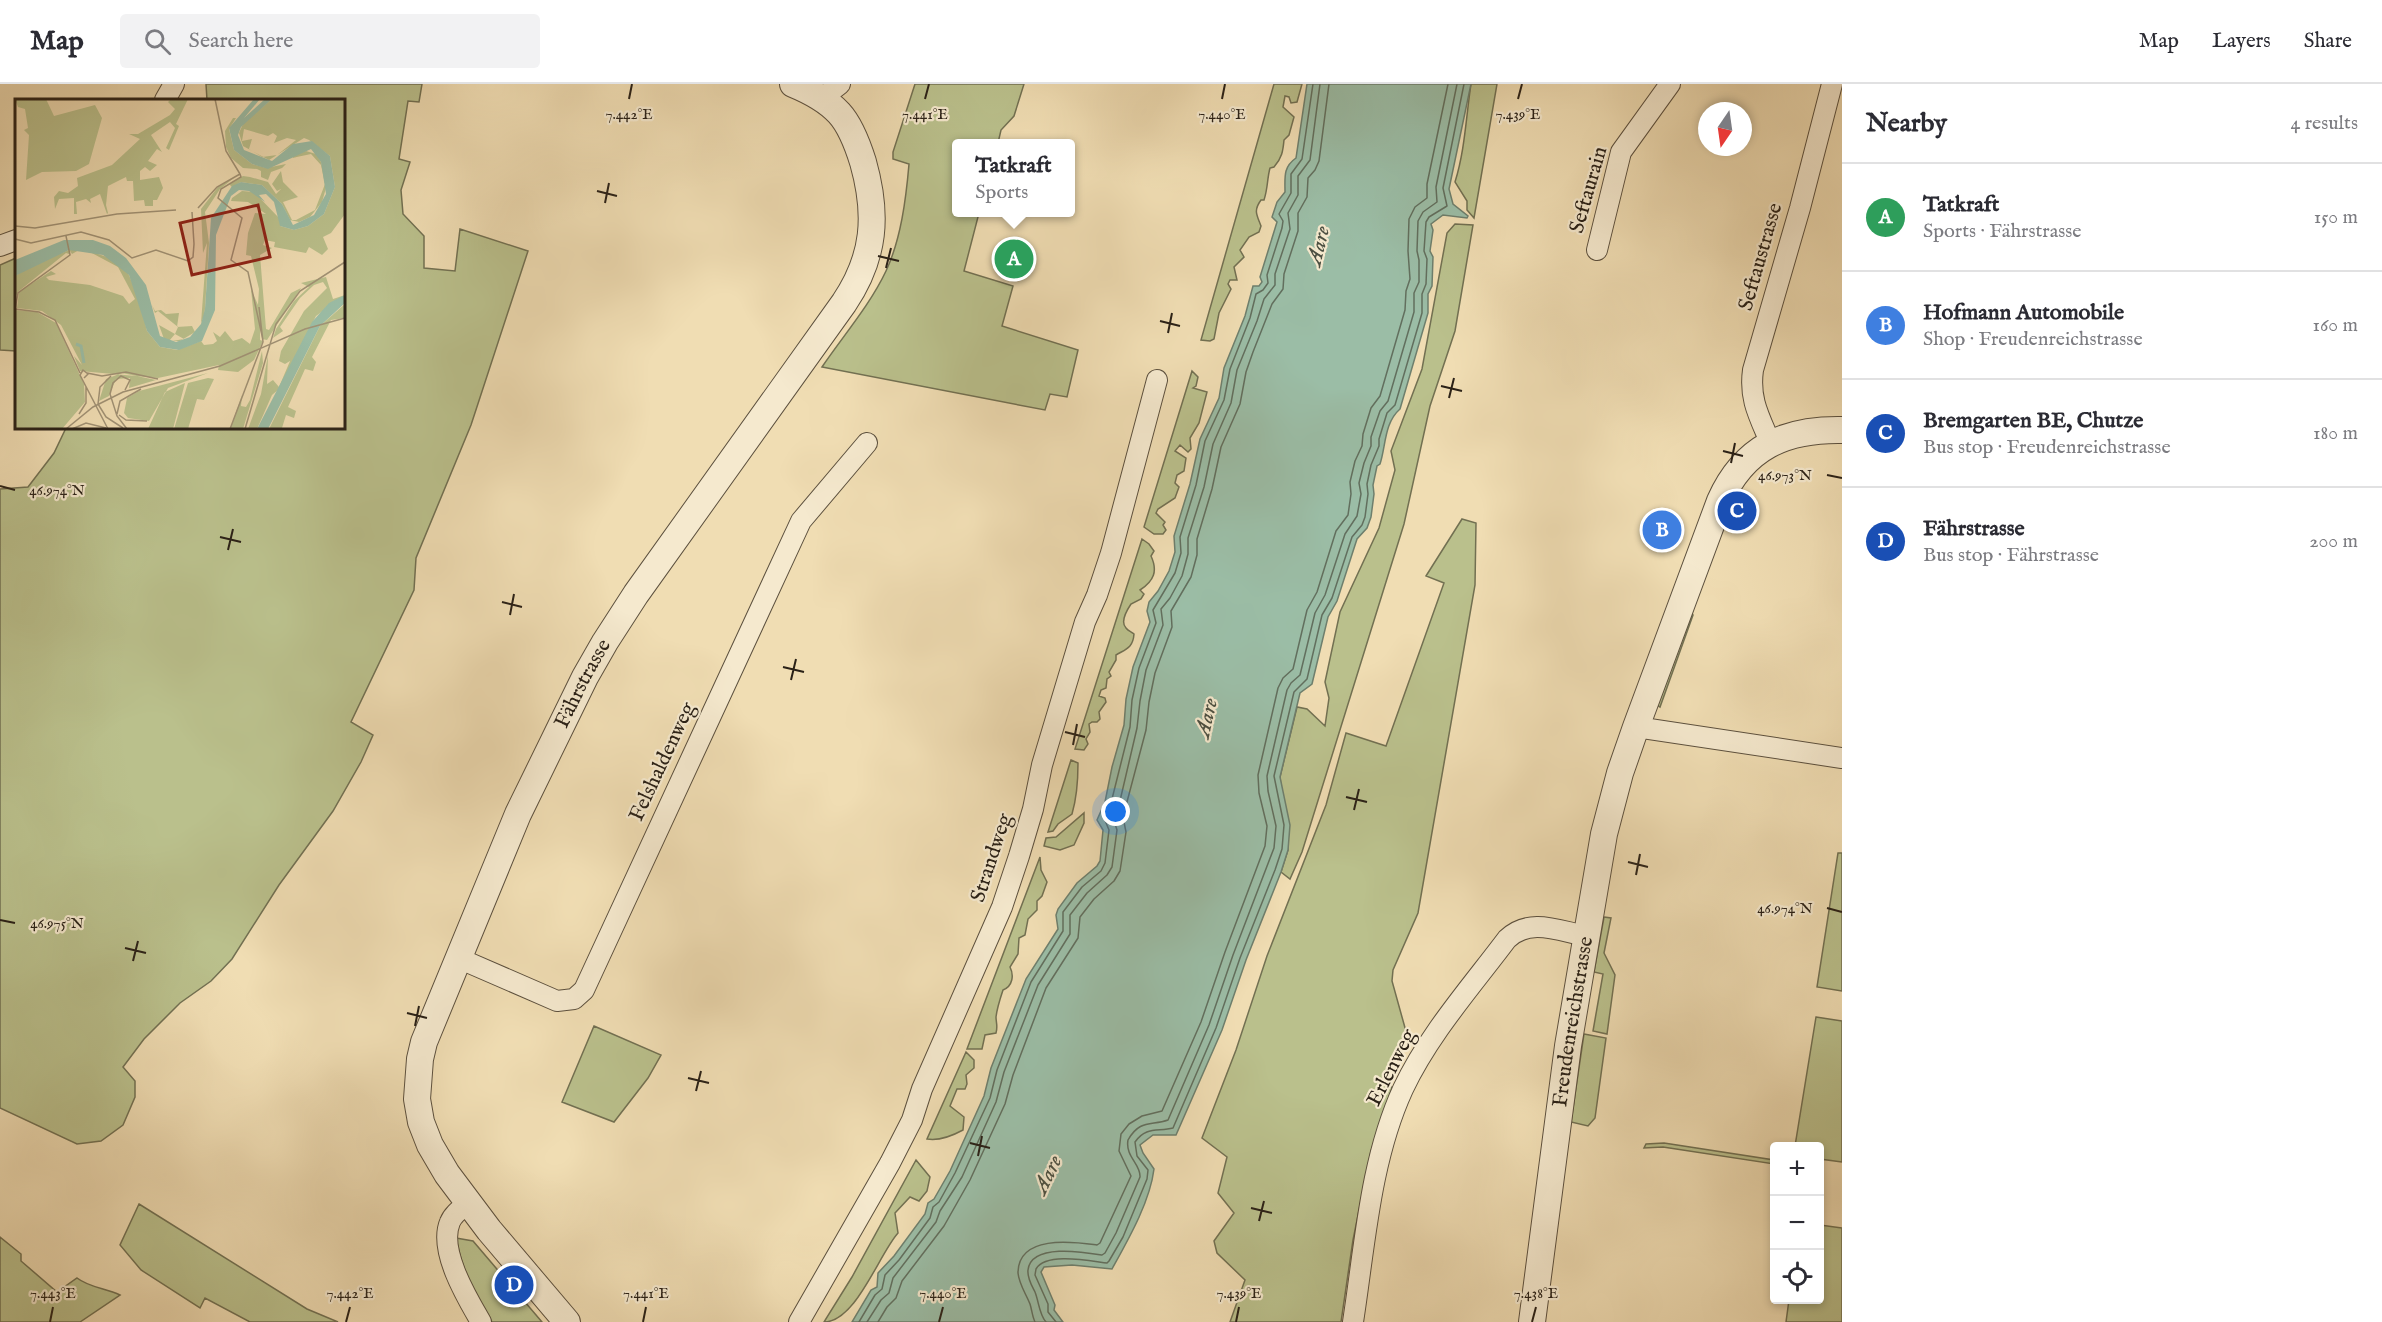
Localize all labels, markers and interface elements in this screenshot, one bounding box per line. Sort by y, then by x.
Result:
search box [120,14,540,68]
text: Map [30,24,84,59]
icon: search [141,25,174,58]
text: Search here [189,27,293,55]
text: Map [2139,28,2179,55]
text: Layers [2212,28,2271,55]
text: Share [2304,28,2352,55]
inset map [15,99,345,429]
north arrow [1698,102,1752,156]
text: 7.442°E [605,105,653,124]
text: 7.441°E [902,105,948,124]
text: 7.440°E [1198,105,1246,124]
text: 7.439°E [1496,105,1541,124]
text: Nearby [1866,107,1947,140]
text: 4 results [2291,111,2358,136]
popup [952,139,1075,217]
street label: Seftaurain [1564,144,1614,236]
text: Tatkraft [975,152,1052,180]
text: Sports [975,180,1028,205]
text: Tatkraft [1923,191,1999,219]
street label: Seftaustrasse [1733,200,1789,314]
text: A [1879,205,1892,230]
text: 150 m [2314,205,2358,230]
text: Sports · Fährstrasse [1923,219,2082,244]
water label: Aare [1300,223,1338,271]
pin: A [994,236,1034,282]
text: Hofmann Automobile [1923,299,2124,327]
text: B [1879,313,1892,338]
text: 160 m [2312,313,2358,338]
text: Shop · Freudenreichstrasse [1923,327,2143,352]
text: Bremgarten BE, Chutze [1923,407,2143,435]
text: C [1878,421,1893,446]
text: 180 m [2313,421,2358,446]
text: Bus stop · Freudenreichstrasse [1923,435,2171,460]
text: 46.973°N [1758,466,1812,485]
text: 46.974°N [29,481,85,500]
pin: C [1718,488,1756,534]
pin: B [1642,508,1682,552]
text: Fährstrasse [1923,515,2025,543]
text: D [1877,529,1894,554]
text: 200 m [2309,529,2358,554]
text: Bus stop · Fährstrasse [1923,543,2099,568]
street label: Fährstrasse [548,634,618,733]
water label: Aare [1188,695,1225,742]
street label: Felshaldenweg [624,698,703,826]
your location [1101,797,1130,826]
street label: Strandweg [965,810,1019,906]
text: 46.974°N [1757,899,1813,918]
text: 46.975°N [30,914,84,933]
street label: Freudenreichstrasse [1547,934,1600,1109]
street label: Erlenweg [1361,1024,1423,1111]
map controls [1770,1142,1824,1304]
button: + [1770,1142,1824,1196]
water label: Aare [1026,1150,1070,1201]
button: − [1770,1196,1824,1250]
button: locate [1770,1250,1824,1304]
pin: D [494,1262,534,1308]
text: 7.443°E [30,1284,76,1303]
text: 7.442°E [326,1284,374,1303]
text: 7.441°E [623,1284,669,1303]
text: 7.440°E [919,1284,967,1303]
text: 7.439°E [1217,1284,1262,1303]
text: 7.438°E [1514,1284,1558,1303]

